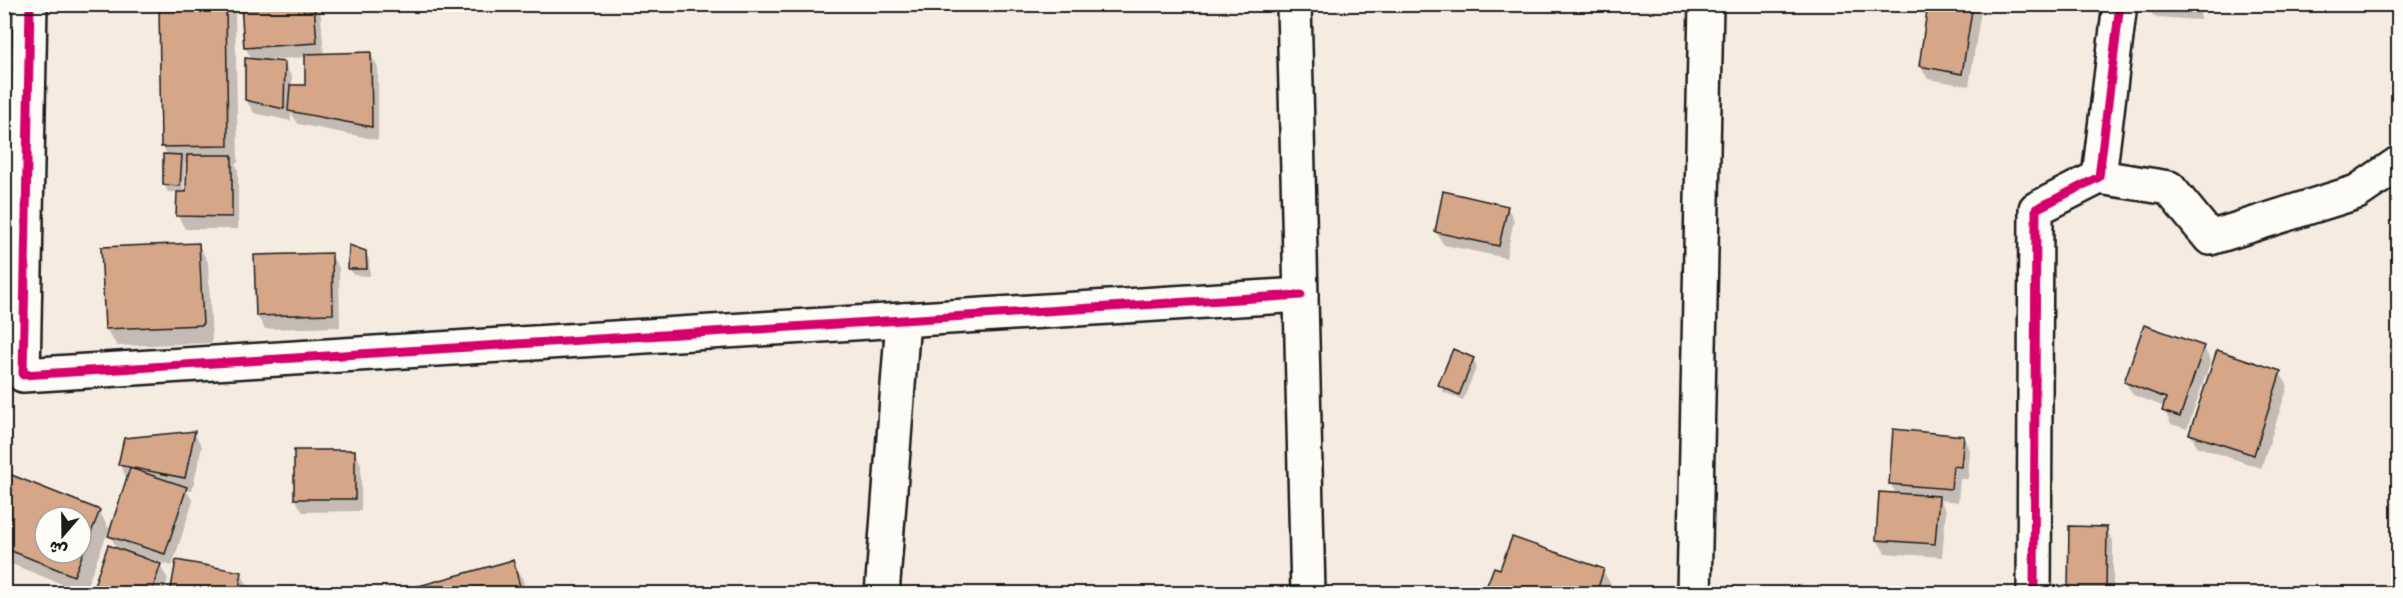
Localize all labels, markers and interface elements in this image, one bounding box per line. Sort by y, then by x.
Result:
north arrow [33,505,93,565]
text: ش [46,535,70,562]

